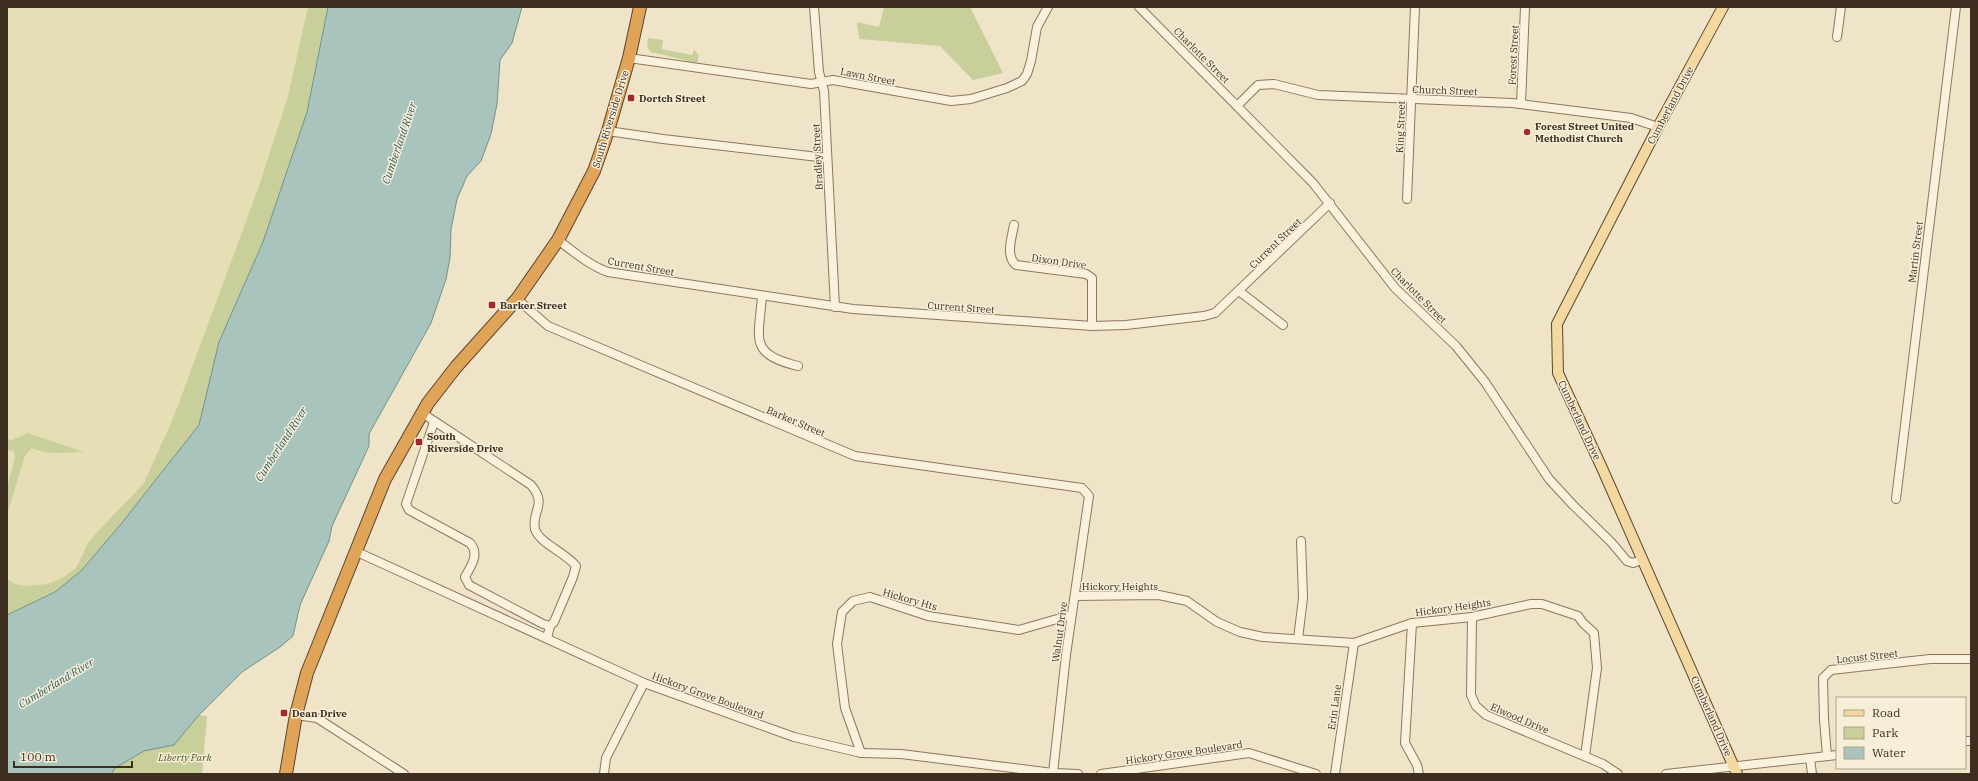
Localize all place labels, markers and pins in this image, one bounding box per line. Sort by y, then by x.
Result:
place label: Dortch Street [639,92,706,105]
marker: Dortch Street [626,93,636,103]
place label: Forest Street United Methodist Church [1535,120,1635,145]
marker: Forest Street United Methodist Church [1522,127,1532,137]
place label: Barker Street [500,299,567,312]
marker: Barker Street [487,300,497,310]
place label: South Riverside Drive [427,430,504,455]
marker: South Riverside Drive [414,437,424,447]
place label: Dean Drive [292,707,347,720]
marker: Dean Drive [279,708,289,718]

